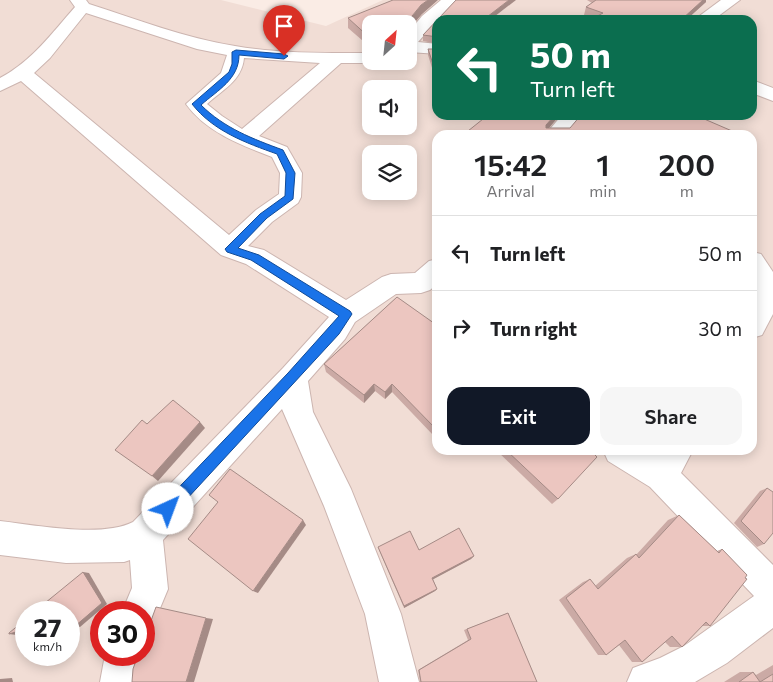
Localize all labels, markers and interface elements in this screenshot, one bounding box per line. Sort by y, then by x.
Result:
pin [263,5,305,56]
icon: arrive [270,12,298,40]
north arrow [362,15,418,70]
map controls [362,15,417,200]
text: 50 m [530,32,611,75]
icon: left [447,35,512,100]
text: Turn left [530,75,615,102]
button: sound [362,80,417,135]
button: layers [362,145,417,200]
text: 15:42 [474,145,547,182]
text: 1 [596,145,610,182]
text: 200 [659,145,715,182]
text: Arrival [486,181,535,200]
text: min [589,181,617,200]
text: m [680,181,694,200]
icon: left [447,239,475,267]
text: Turn left [490,242,565,265]
text: 50 m [698,242,742,265]
icon: right [447,314,475,342]
text: Turn right [490,317,577,340]
text: 30 m [699,317,742,340]
button: Exit [447,387,590,445]
button: Share [600,387,742,445]
position arrow [141,482,193,534]
speed limit sign: 30 [90,601,155,666]
text: 27 [34,612,61,642]
text: km/h [33,639,62,653]

